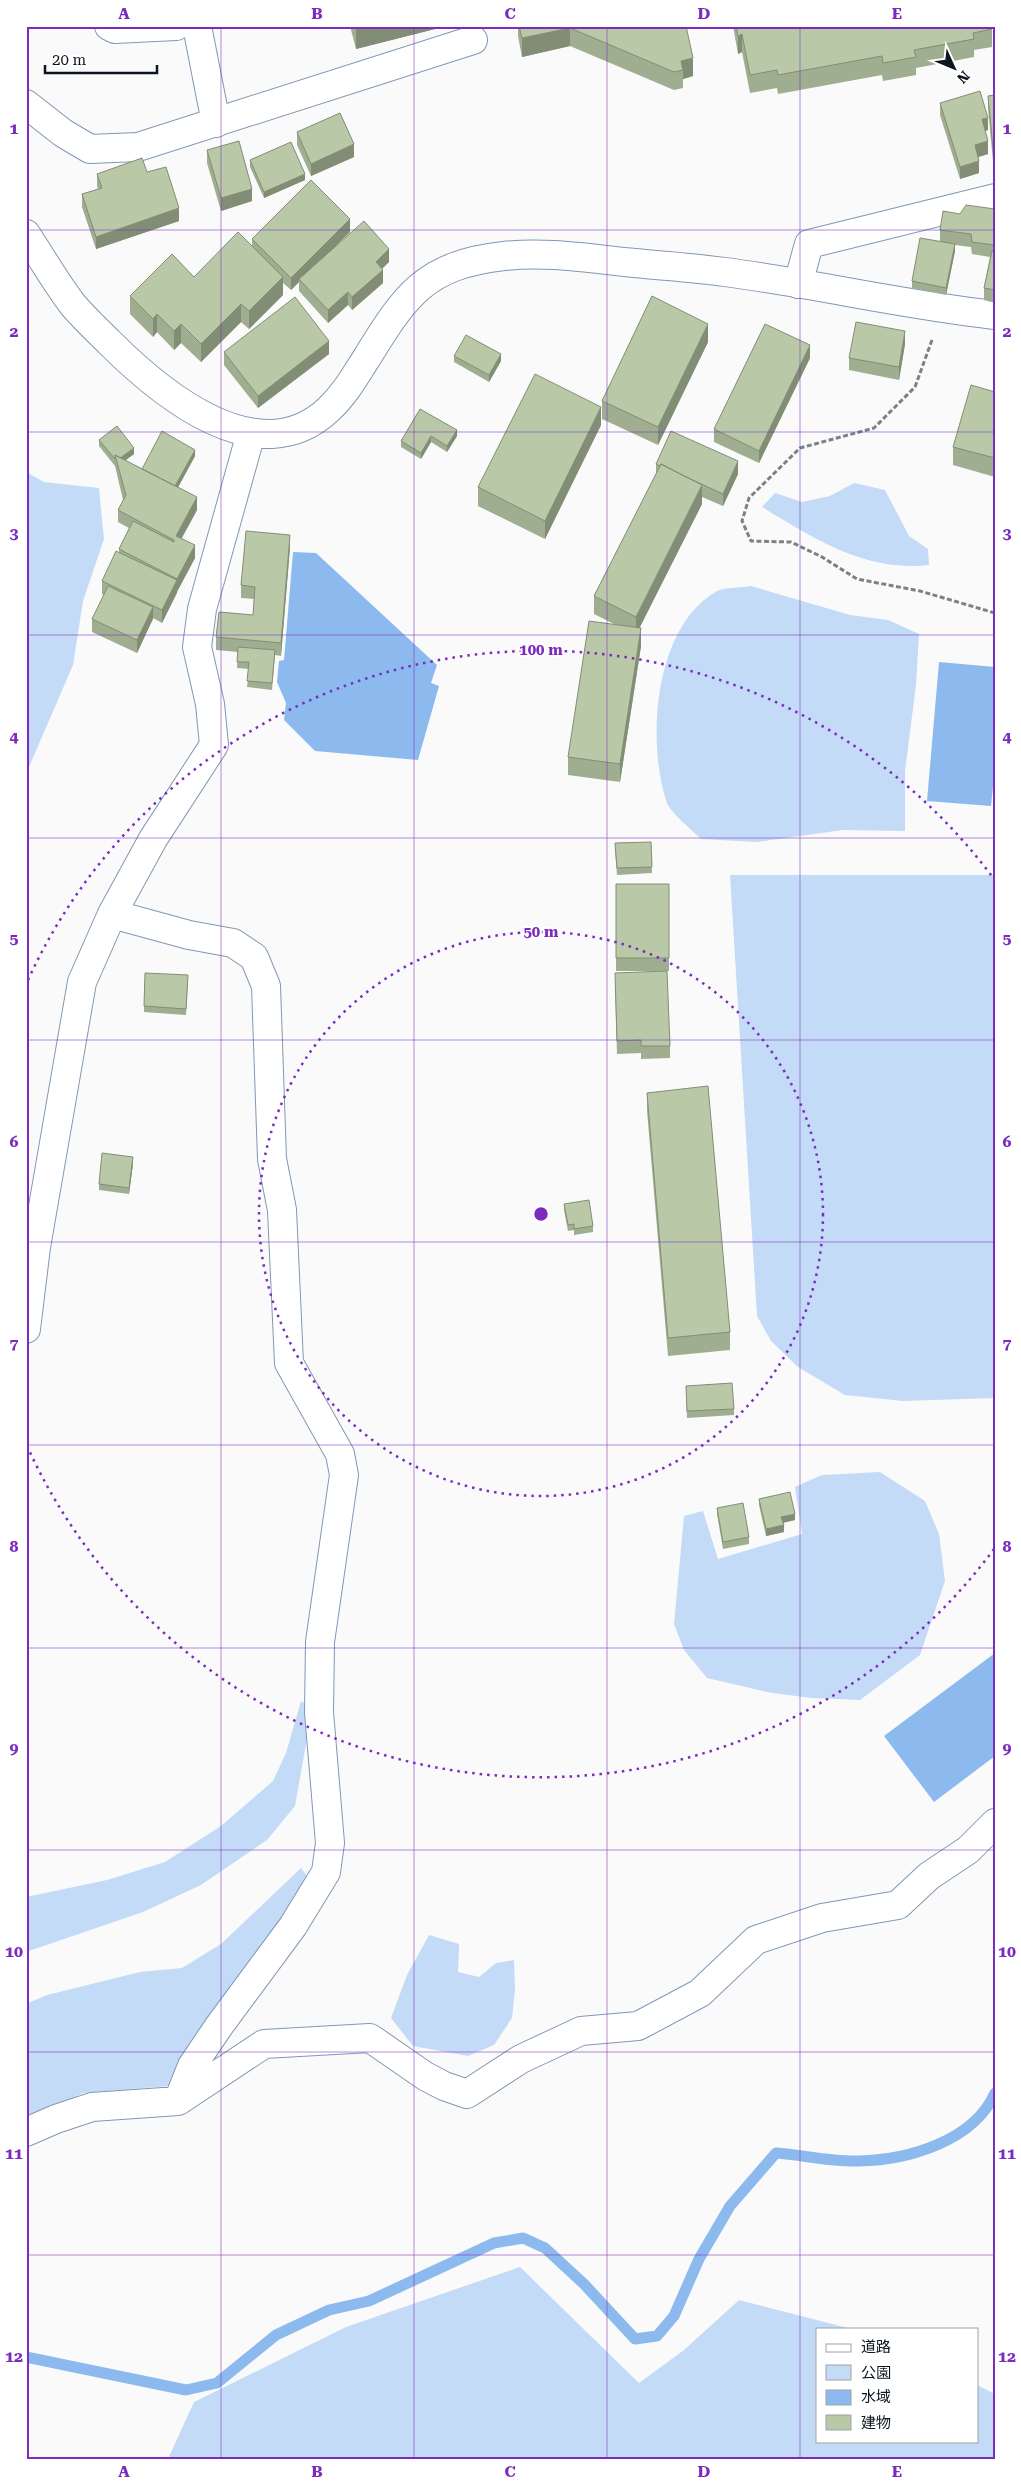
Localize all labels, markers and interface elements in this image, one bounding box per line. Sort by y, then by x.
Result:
text: A [118,4,130,23]
text: B [311,4,323,23]
text: C [504,4,516,23]
text: D [698,4,711,23]
text: E [892,4,902,23]
scale bar [45,42,158,74]
north arrow [928,42,978,92]
text: 20 m [52,51,87,69]
text: N [954,68,973,87]
text: 1 [10,119,19,138]
text: 1 [1003,119,1012,138]
text: 2 [10,322,19,341]
text: 2 [1003,322,1012,341]
text: 3 [10,524,19,543]
text: 3 [1003,524,1012,543]
text: 100 m [519,641,563,659]
text: 4 [10,727,19,746]
text: 4 [1003,727,1012,746]
text: 50 m [523,923,559,941]
text: 5 [10,929,19,948]
text: 5 [1003,929,1012,948]
text: 6 [10,1132,19,1151]
text: 6 [1003,1132,1012,1151]
centre of rings [532,1205,550,1223]
text: 7 [10,1334,19,1353]
text: 7 [1003,1334,1012,1353]
text: 8 [10,1537,19,1556]
text: 8 [1003,1537,1012,1556]
text: 9 [10,1739,19,1758]
text: 9 [1003,1739,1012,1758]
text: 10 [5,1942,23,1961]
text: 10 [998,1942,1016,1961]
text: 11 [5,2144,23,2163]
text: 11 [998,2144,1016,2163]
legend [816,2328,978,2442]
text: 道路 [861,2338,891,2356]
text: 12 [5,2347,23,2366]
text: 12 [998,2347,1016,2366]
text: 公園 [861,2364,891,2382]
text: 水域 [861,2388,891,2406]
text: 建物 [861,2414,891,2432]
text: A [118,2462,130,2481]
text: B [311,2462,323,2481]
text: C [504,2462,516,2481]
text: D [698,2462,711,2481]
text: E [892,2462,902,2481]

